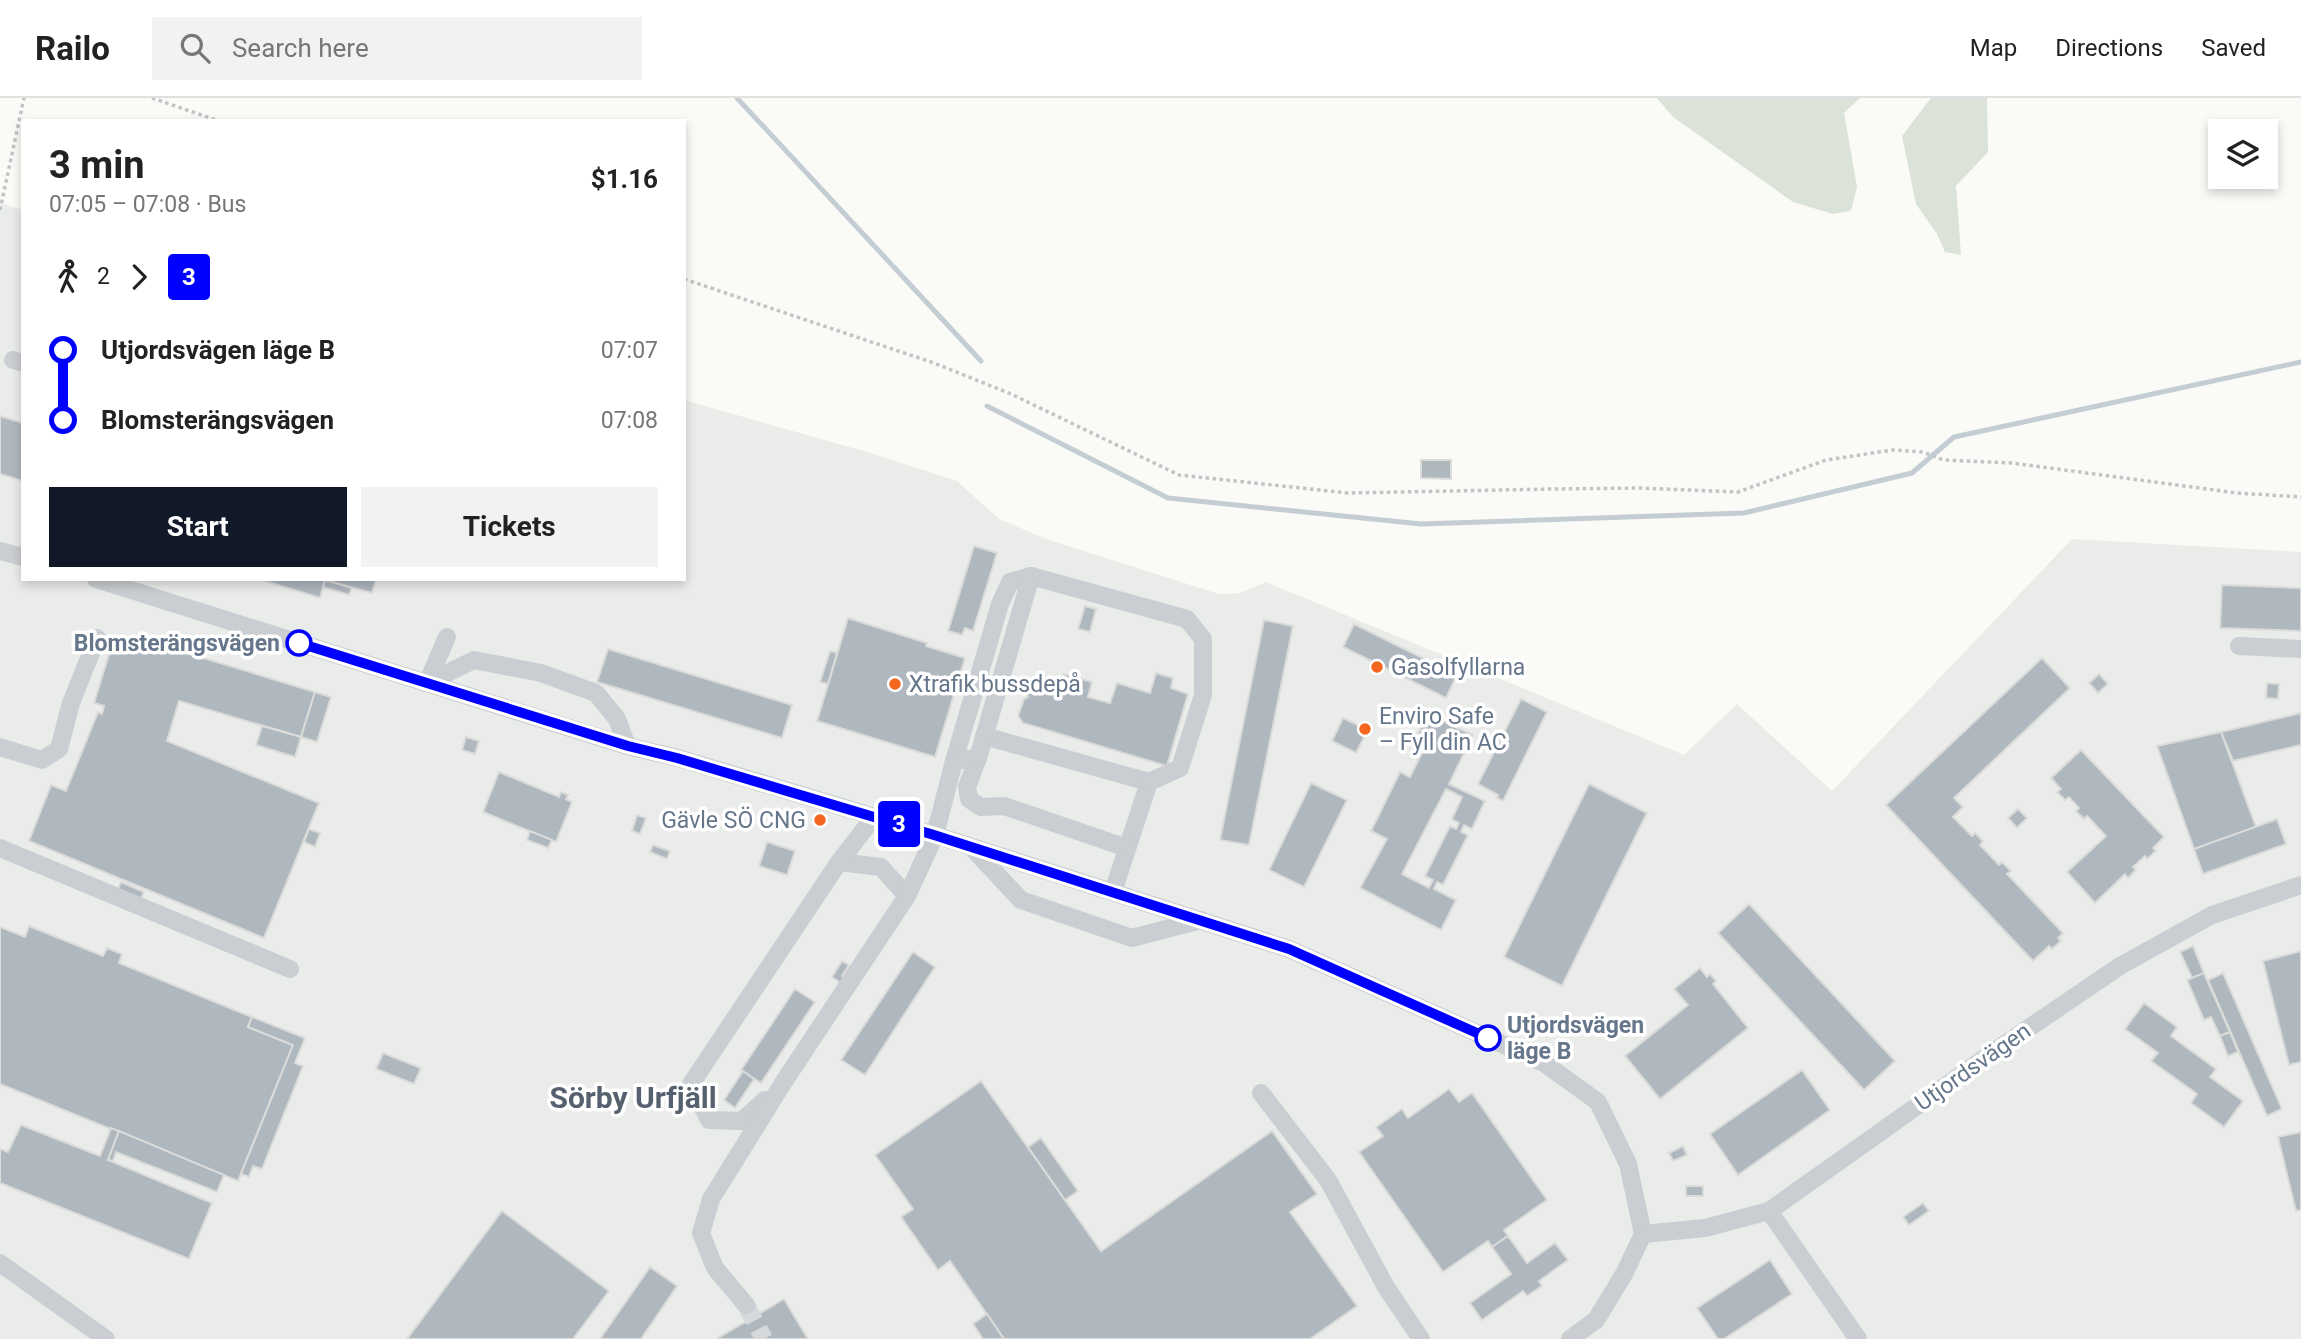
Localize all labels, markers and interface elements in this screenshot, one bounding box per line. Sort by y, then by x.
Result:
search box [152,17,642,80]
text: Railo [35,29,110,68]
icon: search [176,29,214,67]
text: Search here [232,33,369,63]
text: Map [1970,34,2017,62]
text: Directions [2055,34,2163,62]
text: Saved [2201,34,2266,62]
map controls [2208,119,2278,189]
button: layers [2208,119,2278,189]
text: 3 min [49,143,145,187]
text: $1.16 [591,164,658,194]
text: 07:05 – 07:08 · Bus [49,191,246,218]
icon: walk [49,258,87,296]
icon: forward [120,258,158,296]
text: 2 [97,263,110,290]
text: 3 [182,263,196,291]
text: Utjordsvägen läge B [101,335,335,365]
text: 07:07 [601,337,658,364]
text: Blomsterängsvägen [101,405,334,435]
text: 07:08 [601,407,658,434]
button: Start [49,487,347,567]
button: Tickets [361,487,658,567]
place label: Blomsterängsvägen [74,630,280,657]
marker: Blomsterängsvägen [286,630,312,656]
place label: Gasolfyllarna [1391,654,1525,681]
marker: Gasolfyllarna [1369,659,1385,675]
place label: Xtrafik bussdepå [909,671,1081,698]
marker: Xtrafik bussdepå [887,676,903,692]
place label: Enviro Safe – Fyll din AC [1379,703,1507,756]
marker: Enviro Safe – Fyll din AC [1357,721,1373,737]
line badge: 3 [876,801,922,847]
place label: Gävle SÖ CNG [661,806,806,834]
text: 3 [892,810,906,838]
marker: Gävle SÖ CNG [812,812,828,828]
place label: Utjordsvägen läge B [1507,1012,1644,1065]
street label: Utjordsvägen [1910,1017,2036,1117]
marker: Utjordsvägen läge B [1475,1025,1501,1051]
district label: Sörby Urfjäll [549,1080,717,1115]

